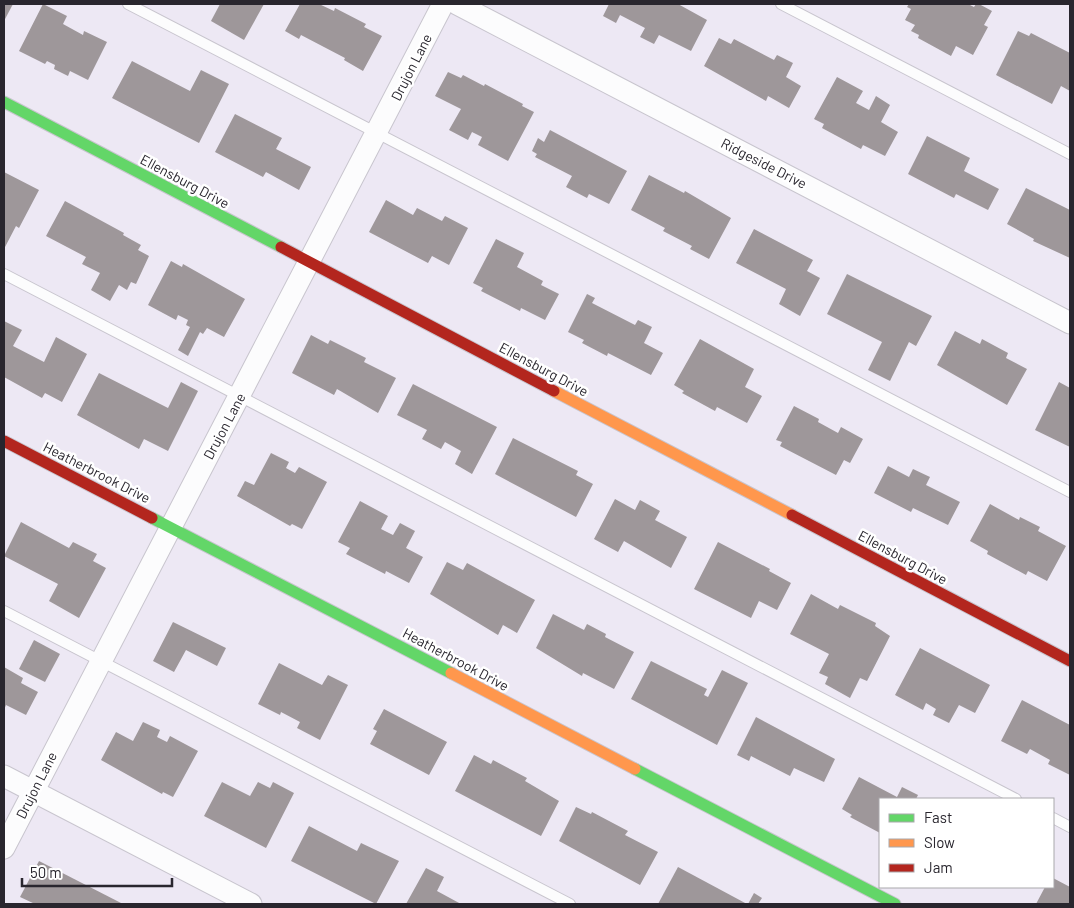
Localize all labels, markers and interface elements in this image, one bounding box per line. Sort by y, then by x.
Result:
street label: Drujon Lane [387,31,435,103]
street label: Ridgeside Drive [718,134,810,192]
street label: Ellensburg Drive [138,150,232,212]
street label: Ellensburg Drive [497,338,591,400]
street label: Drujon Lane [199,390,249,462]
street label: Heatherbrook Drive [41,438,153,506]
street label: Ellensburg Drive [856,526,950,588]
street label: Heatherbrook Drive [400,624,512,694]
street label: Drujon Lane [12,749,60,821]
legend [879,798,1054,888]
text: Fast [924,808,952,826]
text: Slow [924,833,955,851]
scale bar [22,856,172,888]
text: Jam [924,858,953,876]
text: 50 m [30,863,62,881]

